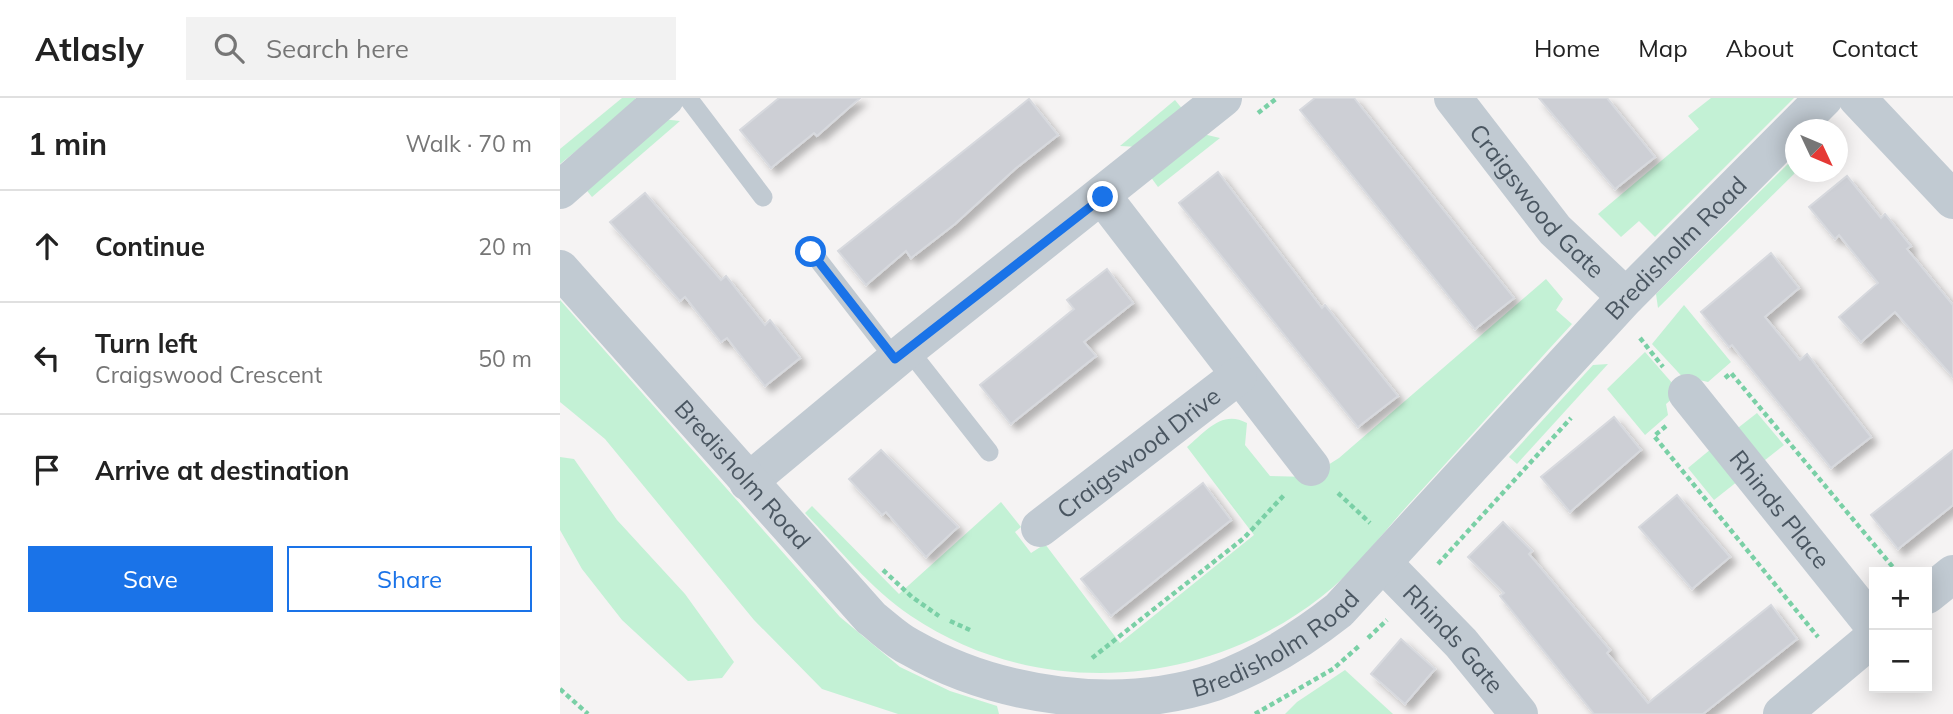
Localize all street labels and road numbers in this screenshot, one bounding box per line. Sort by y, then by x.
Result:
street label: Craigswood Gate [1463,118,1611,284]
street label: Bredisholm Road [1598,170,1753,326]
street label: Craigswood Drive [1051,380,1226,525]
street label: Bredisholm Road [669,394,817,555]
street label: Rhinds Place [1724,444,1837,575]
street label: Rhinds Gate [1397,578,1510,699]
street label: Bredisholm Road [1189,583,1365,703]

